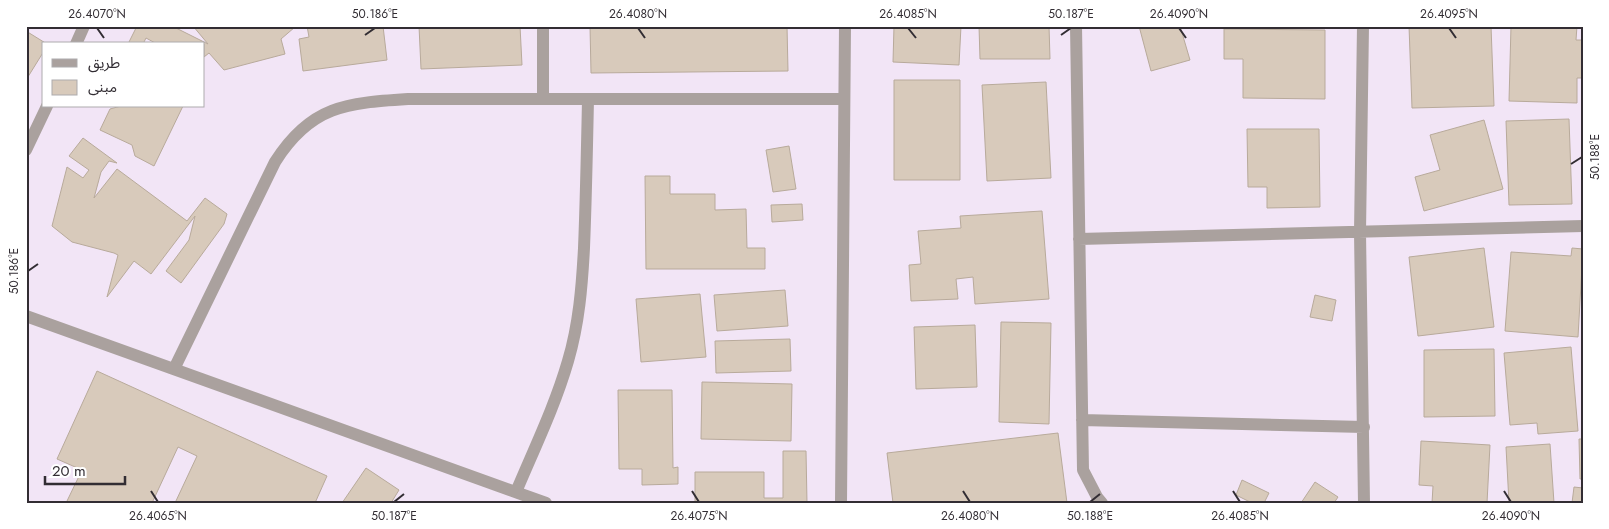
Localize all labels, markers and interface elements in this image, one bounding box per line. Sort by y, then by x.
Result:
text: 26.4070°N [68,5,126,23]
text: 50.186°E [352,5,398,23]
text: 26.4080°N [609,5,667,23]
text: 26.4085°N [879,5,937,23]
text: 50.187°E [1048,5,1094,23]
text: 26.4090°N [1150,5,1208,23]
text: 26.4095°N [1420,5,1478,23]
legend [42,42,205,108]
text: طريق [88,52,120,74]
text: مبنى [88,76,117,98]
text: 50.188°E [1586,134,1604,180]
text: 50.186°E [5,248,23,294]
scale bar [45,454,125,486]
text: 20 m [52,460,86,482]
text: 26.4065°N [129,507,187,525]
text: 50.187°E [371,507,417,525]
text: 26.4075°N [670,507,728,525]
text: 26.4080°N [941,507,999,525]
text: 50.188°E [1067,507,1113,525]
text: 26.4085°N [1211,507,1269,525]
text: 26.4090°N [1482,507,1540,525]

